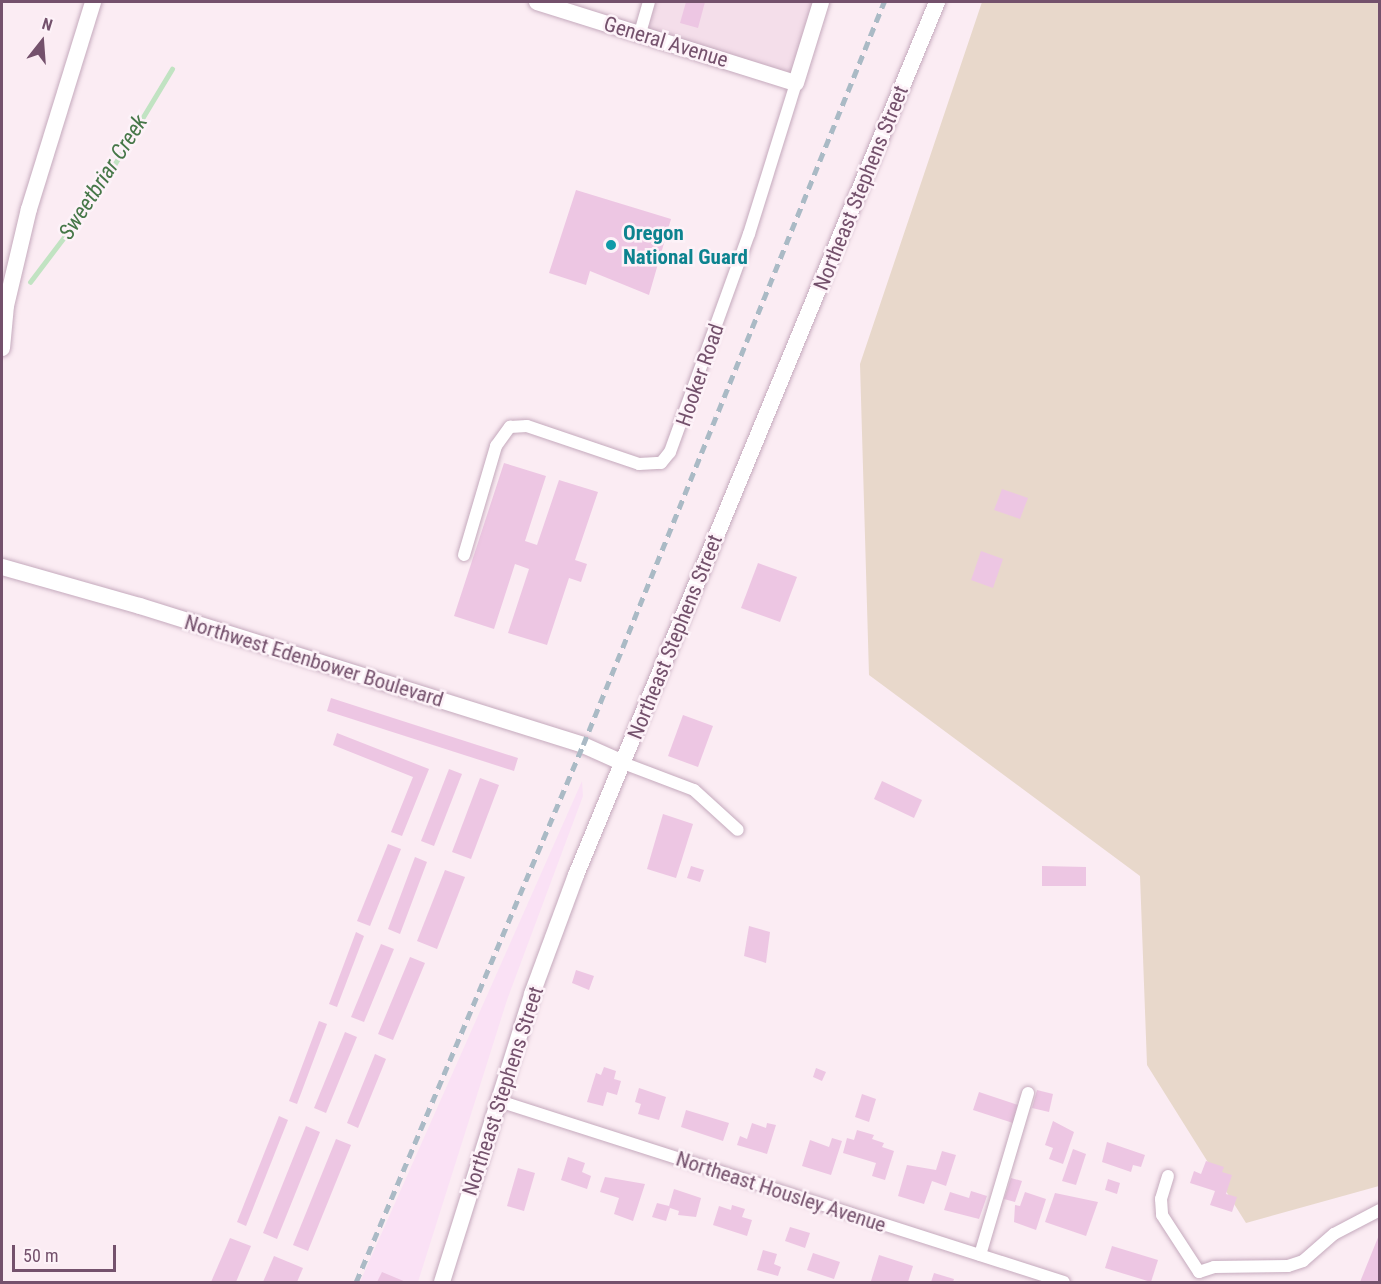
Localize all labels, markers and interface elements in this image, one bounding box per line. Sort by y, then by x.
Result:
street label: General Avenue [601,11,731,73]
north arrow [12,12,72,72]
text: N [40,14,55,35]
street label: Northeast Stephens Street [808,82,914,294]
water label: Sweetbriar Creek [53,110,153,244]
place label: Oregon National Guard [623,220,748,270]
marker: Oregon National Guard [604,238,618,252]
street label: Hooker Road [671,321,729,429]
street label: Northeast Stephens Street [622,531,728,743]
street label: Northwest Edenbower Boulevard [182,610,446,712]
street label: Northeast Stephens Street [457,983,549,1199]
street label: Northeast Housley Avenue [673,1146,889,1238]
scale bar [15,1233,118,1271]
text: 50 m [23,1245,58,1266]

